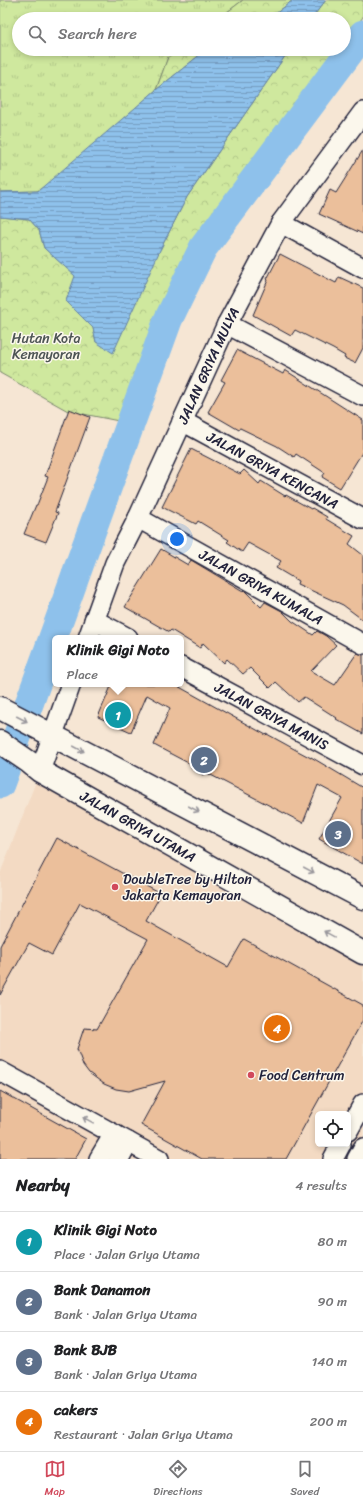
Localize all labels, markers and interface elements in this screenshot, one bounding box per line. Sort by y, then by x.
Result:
search box [12,12,351,56]
text: Search here [58,21,137,47]
icon: search [26,23,48,45]
street label: JALAN GRIYA MULYA [170,303,247,429]
park label: Hutan Kota Kemayoran [11,326,81,367]
street label: JALAN GRIYA KENCANA [201,424,343,516]
your location [167,529,187,549]
street label: JALAN GRIYA KUMALA [193,542,328,632]
popup [52,635,184,687]
text: Klinik Gigi Noto [67,637,169,663]
text: Place [67,663,98,686]
street label: JALAN GRIYA MANIS [209,675,334,758]
pin: 1 [105,700,131,730]
one-way arrow [16,716,28,723]
one-way arrow [73,745,85,753]
pin: 2 [191,745,217,775]
street label: JALAN GRIYA UTAMA [74,783,201,870]
one-way arrow [188,806,200,813]
pin: 3 [325,819,351,849]
one-way arrow [303,866,315,874]
place label: DoubleTree by Hilton Jakarta Kemayoran [122,867,252,908]
marker: DoubleTree by Hilton Jakarta Kemayoran [110,882,120,892]
one-way arrow [323,929,335,937]
pin: 4 [264,1013,290,1043]
place label: Food Centrum [259,1063,345,1088]
marker: Food Centrum [246,1070,256,1080]
map controls [315,1111,351,1147]
button: locate [315,1111,351,1147]
one-way arrow [82,1115,94,1123]
text: Nearby [16,1170,70,1200]
text: 4 results [295,1174,347,1197]
text: Klinik Gigi Noto [54,1217,157,1243]
text: 1 [26,1230,32,1253]
text: 80 m [318,1230,347,1253]
text: Place · Jalan Griya Utama [54,1243,200,1266]
text: Bank Danamon [54,1277,150,1303]
text: 2 [25,1290,33,1313]
text: 90 m [317,1290,347,1313]
text: Bank · Jalan Griya Utama [54,1303,197,1326]
text: Bank BJB [54,1337,117,1363]
text: 3 [25,1350,33,1373]
text: 140 m [312,1350,347,1373]
text: Bank · Jalan Griya Utama [54,1363,197,1386]
text: cakers [54,1397,98,1423]
text: 4 [25,1410,33,1433]
text: 200 m [310,1410,347,1433]
text: Restaurant · Jalan Griya Utama [54,1423,233,1446]
tab: Map [44,1458,66,1501]
tab: Directions [153,1458,203,1501]
tab: Saved [290,1458,319,1501]

